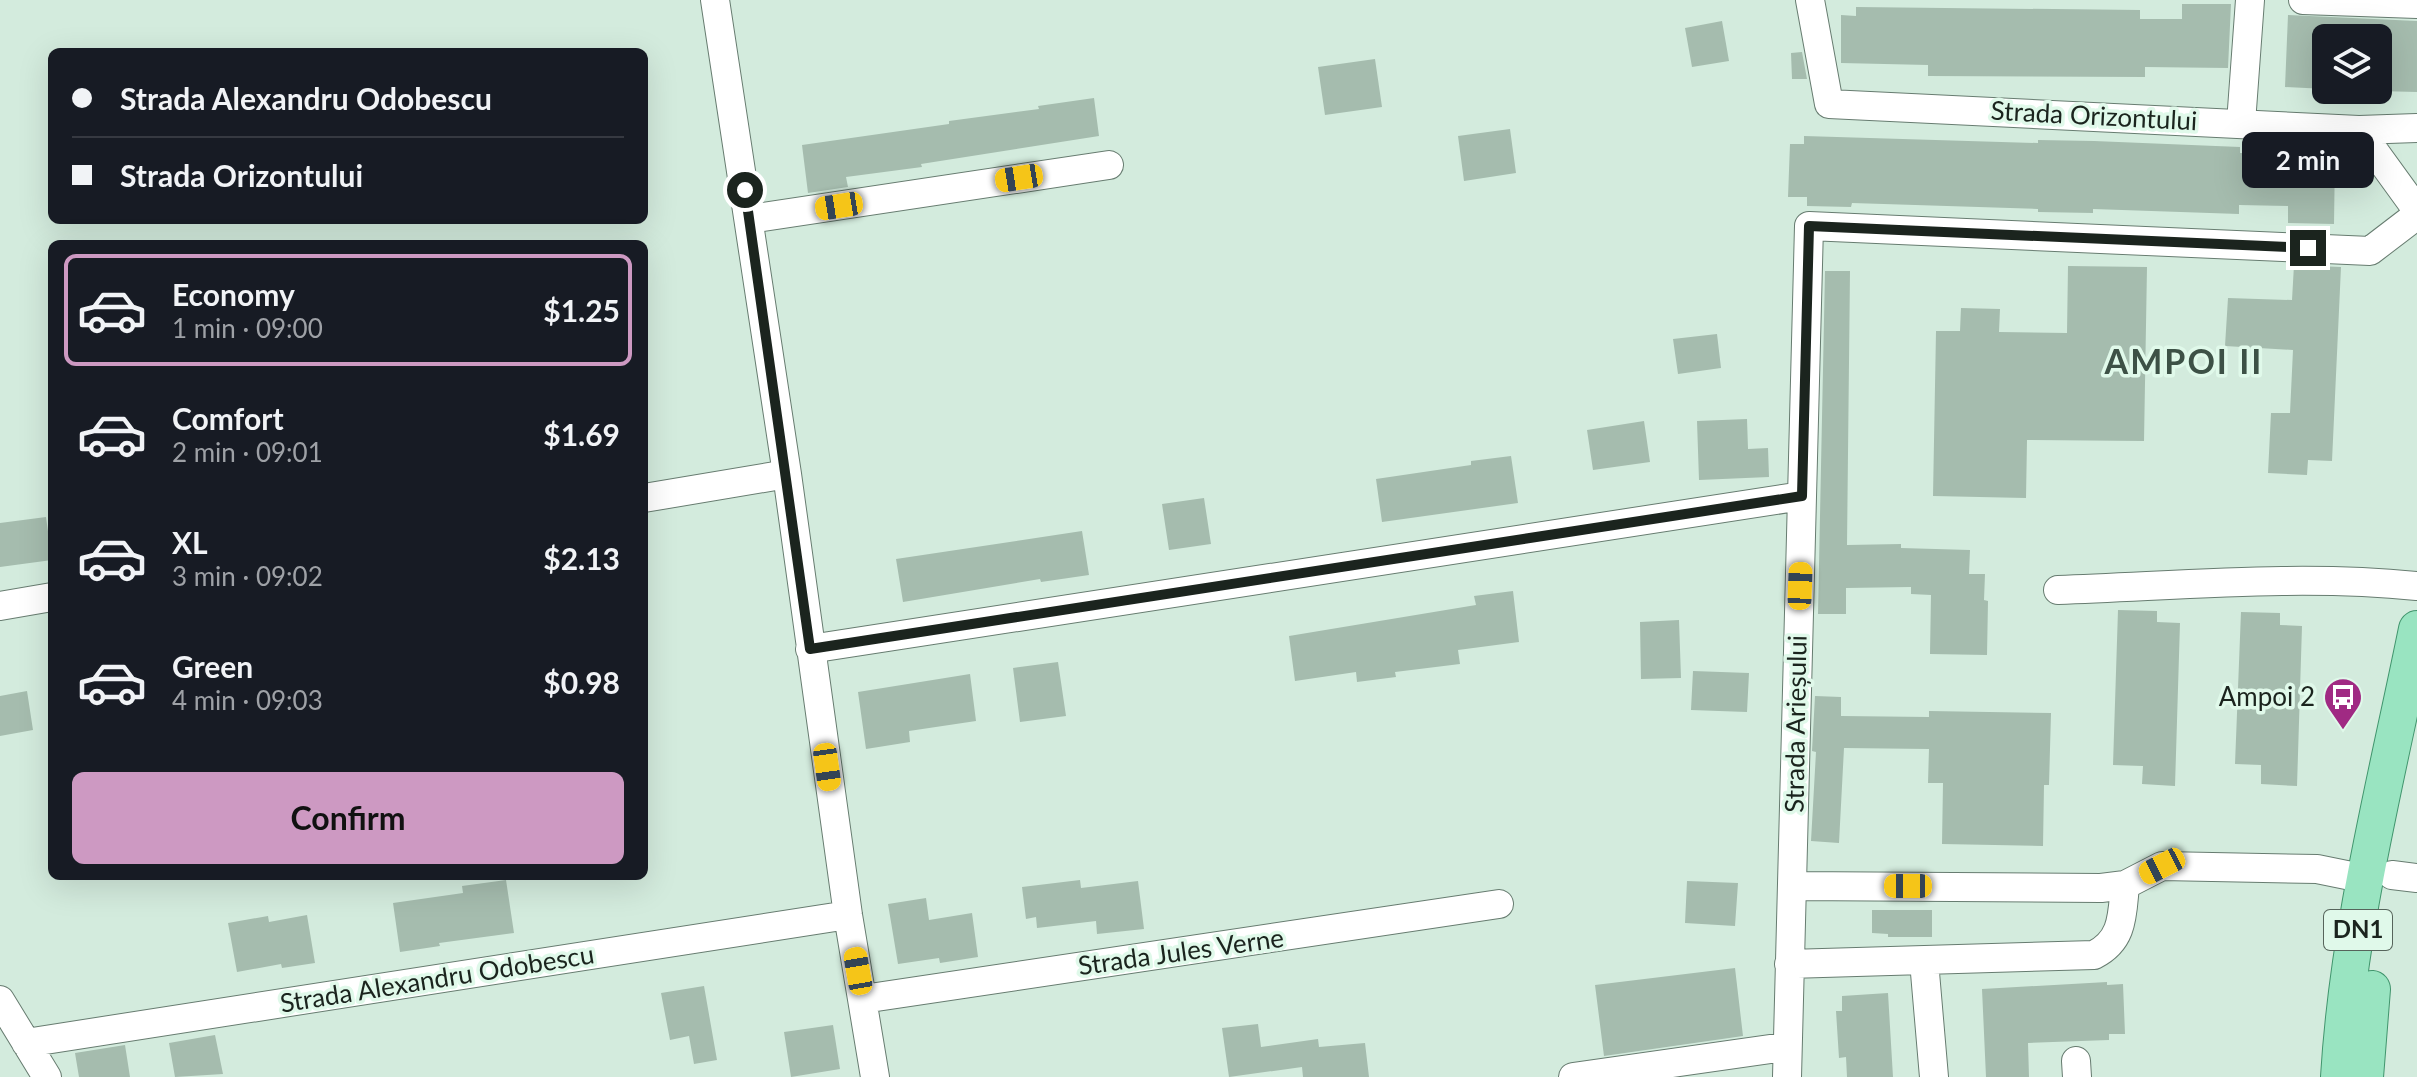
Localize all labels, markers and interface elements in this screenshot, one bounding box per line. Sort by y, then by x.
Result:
map controls [2312,24,2392,104]
button: layers [2312,24,2392,104]
text: Strada Alexandru Odobescu [120,80,492,116]
street label: Strada Orizontului [1990,94,2198,136]
callout: 2 min [2242,132,2374,188]
text: 2 min [2276,144,2340,176]
text: Strada Orizontului [120,157,363,193]
car [993,162,1045,194]
route start [727,172,763,208]
car [813,190,865,222]
route end [2290,230,2326,266]
icon: car [76,274,148,346]
text: Economy [172,276,295,312]
text: $1.25 [543,292,620,328]
text: 1 min · 09:00 [172,312,323,344]
district label: AMPOI II [2104,340,2263,381]
icon: car [76,398,148,470]
text: Comfort [172,400,284,436]
text: $1.69 [543,416,620,452]
text: 2 min · 09:01 [172,436,323,468]
icon: car [76,522,148,594]
text: XL [172,524,208,560]
text: $2.13 [543,540,620,576]
text: 3 min · 09:02 [172,560,323,592]
car [1787,562,1813,610]
street label: Strada Arieșului [1777,635,1813,813]
icon: car [76,646,148,718]
text: Green [172,648,253,684]
text: $0.98 [543,664,620,700]
bus stop icon: Ampoi 2 [2322,676,2364,731]
place label: Ampoi 2 [2219,680,2315,712]
text: 4 min · 09:03 [172,684,323,716]
car [812,742,842,792]
button: Confirm [72,772,624,864]
car [2135,844,2189,888]
car [1884,874,1932,898]
road number: DN1 [2324,910,2392,950]
street label: Strada Jules Verne [1076,921,1286,981]
street label: Strada Alexandru Odobescu [278,937,596,1019]
car [842,945,874,997]

